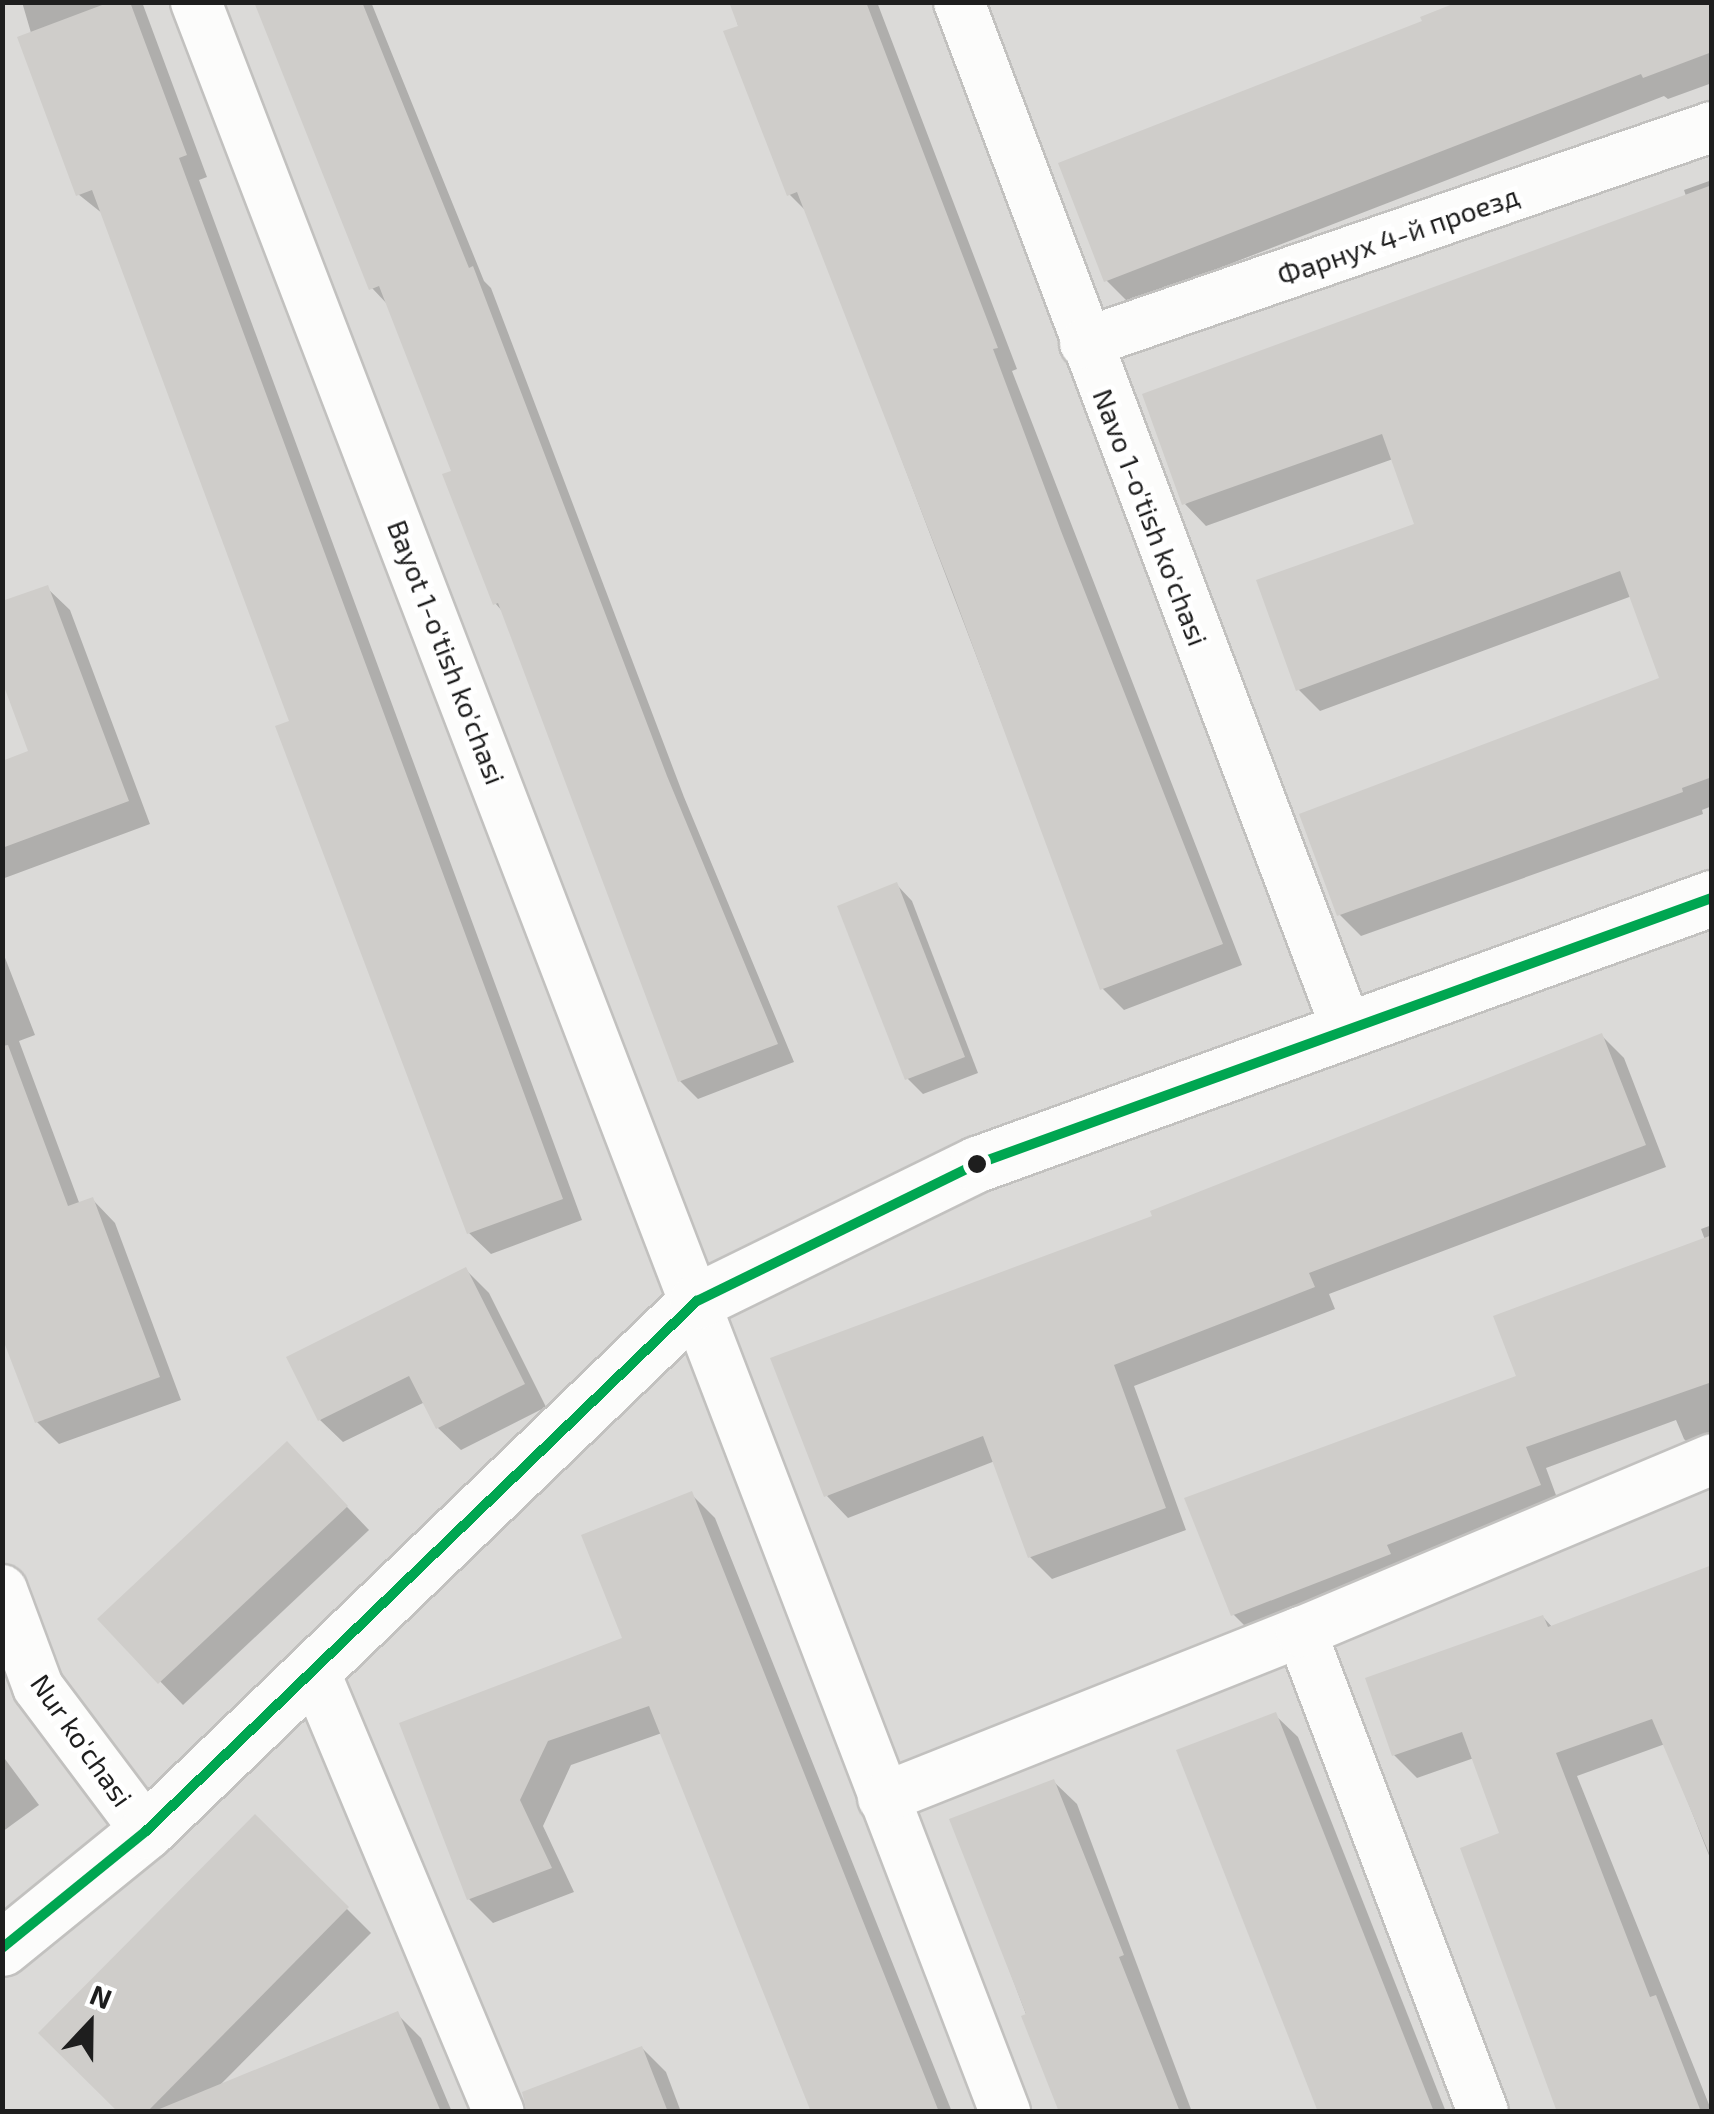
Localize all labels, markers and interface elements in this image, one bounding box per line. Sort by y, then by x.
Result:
street label: Фарнух 4-й проезд [1273,178,1523,292]
street label: Navo 1-o'tish ko'chasi [1087,384,1215,650]
street label: Bayot 1-o'tish ko'chasi [381,515,513,789]
unlabelled marker [967,1154,987,1174]
street label: Nur ko'chasi [24,1667,140,1813]
north arrow [40,1974,140,2074]
text: N [85,1977,117,2016]

